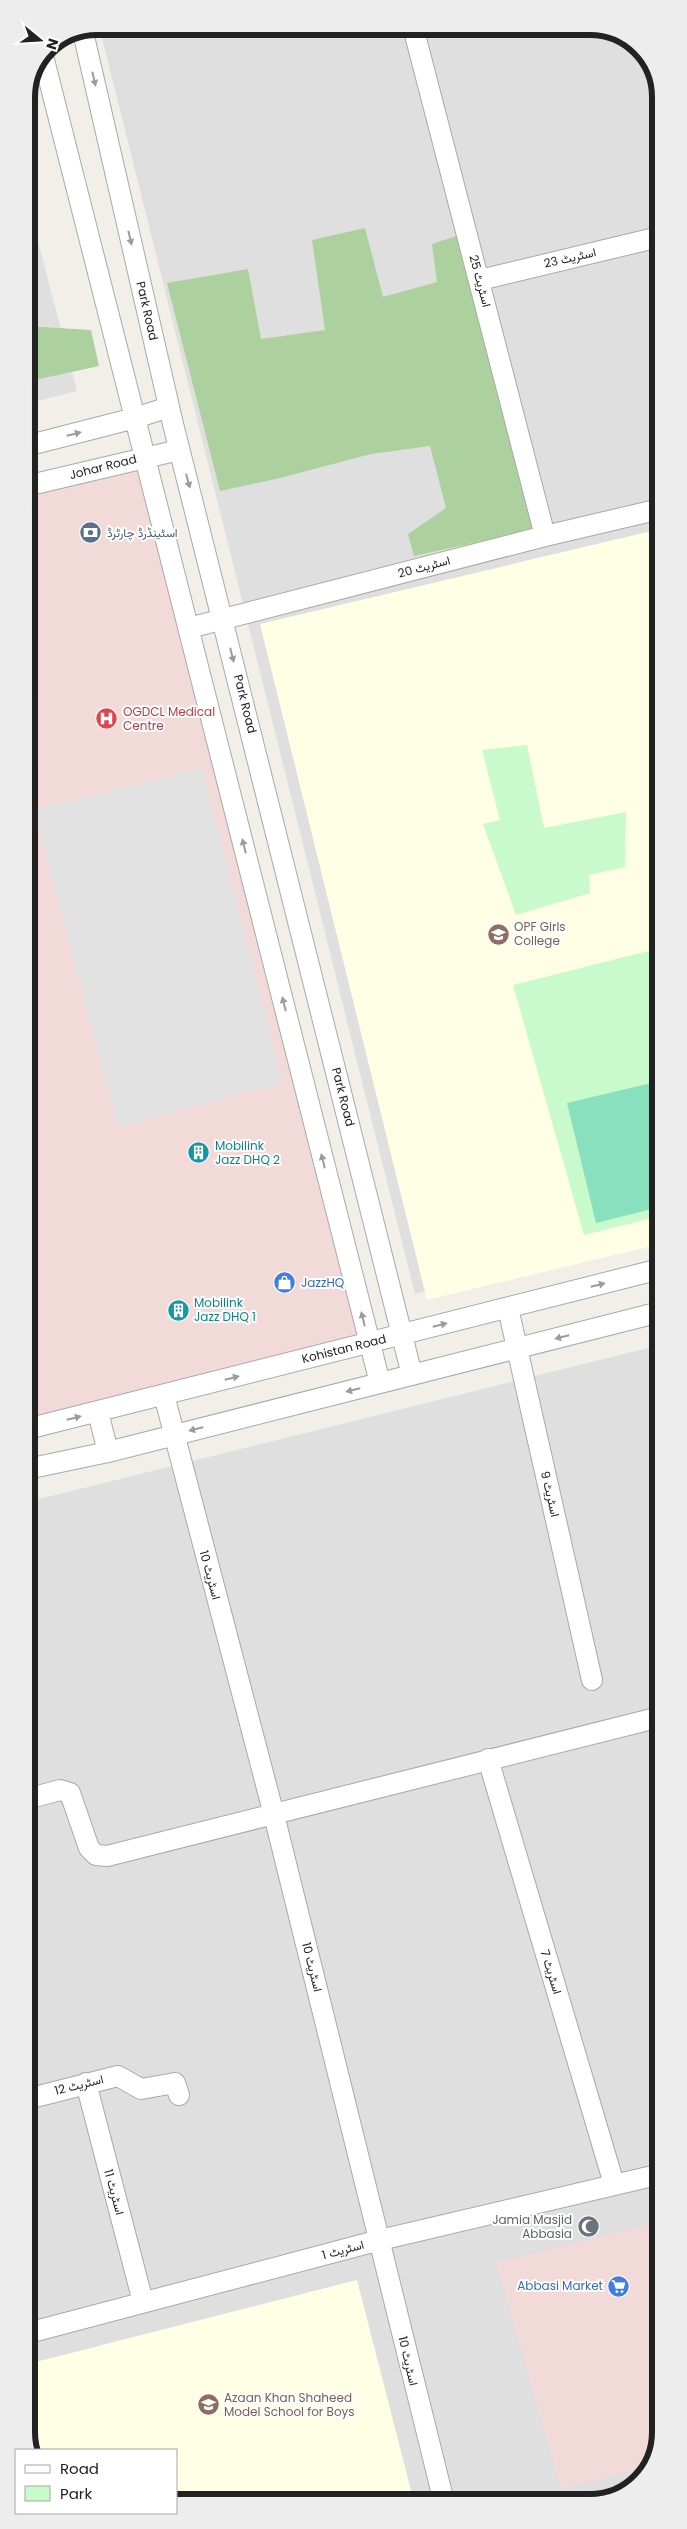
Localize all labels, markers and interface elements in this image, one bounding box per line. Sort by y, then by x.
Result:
north arrow [15,15,65,65]
text: N [41,36,64,52]
one-way arrow [90,72,98,87]
one-way arrow [126,230,134,245]
street label: اسٹریٹ 23 [542,243,598,272]
street label: اسٹریٹ 25 [465,253,496,309]
street label: Park Road [132,280,163,342]
one-way arrow [66,430,81,438]
street label: Johar Road [67,450,138,483]
one-way arrow [184,474,192,489]
bank icon: اسٹینڈرڈ چارٹرڈ [79,521,103,545]
place label: اسٹینڈرڈ چارٹرڈ [107,524,178,541]
street label: اسٹریٹ 20 [396,551,452,582]
one-way arrow [229,648,237,663]
street label: Park Road [230,673,261,735]
place label: OGDCL Medical Centre [123,703,215,734]
hospital icon: OGDCL Medical Centre [95,707,119,731]
one-way arrow [240,839,248,854]
place label: OPF Girls College [514,918,566,949]
school or university icon: OPF Girls College [486,922,510,946]
one-way arrow [279,996,287,1011]
street label: Park Road [328,1066,359,1128]
place label: Mobilink Jazz DHQ 2 [215,1137,280,1168]
building icon: Mobilink Jazz DHQ 2 [187,1141,211,1165]
one-way arrow [319,1154,327,1169]
shop icon: JazzHQ [273,1271,297,1295]
place label: JazzHQ [301,1274,345,1291]
one-way arrow [590,1281,605,1289]
place label: Mobilink Jazz DHQ 1 [194,1294,256,1325]
building icon: Mobilink Jazz DHQ 1 [166,1298,190,1322]
one-way arrow [359,1311,367,1326]
one-way arrow [433,1321,448,1329]
street label: Kohistan Road [300,1330,388,1367]
one-way arrow [554,1333,569,1341]
one-way arrow [224,1374,239,1382]
one-way arrow [346,1386,361,1394]
one-way arrow [67,1413,82,1421]
one-way arrow [188,1425,203,1433]
street label: اسٹریٹ 9 [537,1469,564,1518]
street label: اسٹریٹ 10 [196,1548,225,1601]
street label: اسٹریٹ 10 [298,1940,327,1993]
street label: اسٹریٹ 7 [537,1948,566,1996]
street label: اسٹریٹ 12 [53,2070,105,2099]
street label: اسٹریٹ 11 [100,2167,129,2217]
place label: Jamia Masjid Abbasia [492,2211,572,2242]
mosque icon: Jamia Masjid Abbasia [576,2215,600,2239]
street label: اسٹریٹ 1 [320,2236,366,2263]
supermarket icon: Abbasi Market [607,2274,631,2298]
place label: Abbasi Market [517,2277,603,2294]
street label: اسٹریٹ 10 [395,2334,422,2387]
place label: Azaan Khan Shaheed Model School for Boys [224,2389,355,2420]
school or university icon: Azaan Khan Shaheed Model School for Boys [196,2393,220,2417]
legend [15,2449,178,2514]
text: Road [60,2458,99,2479]
text: Park [60,2483,92,2504]

